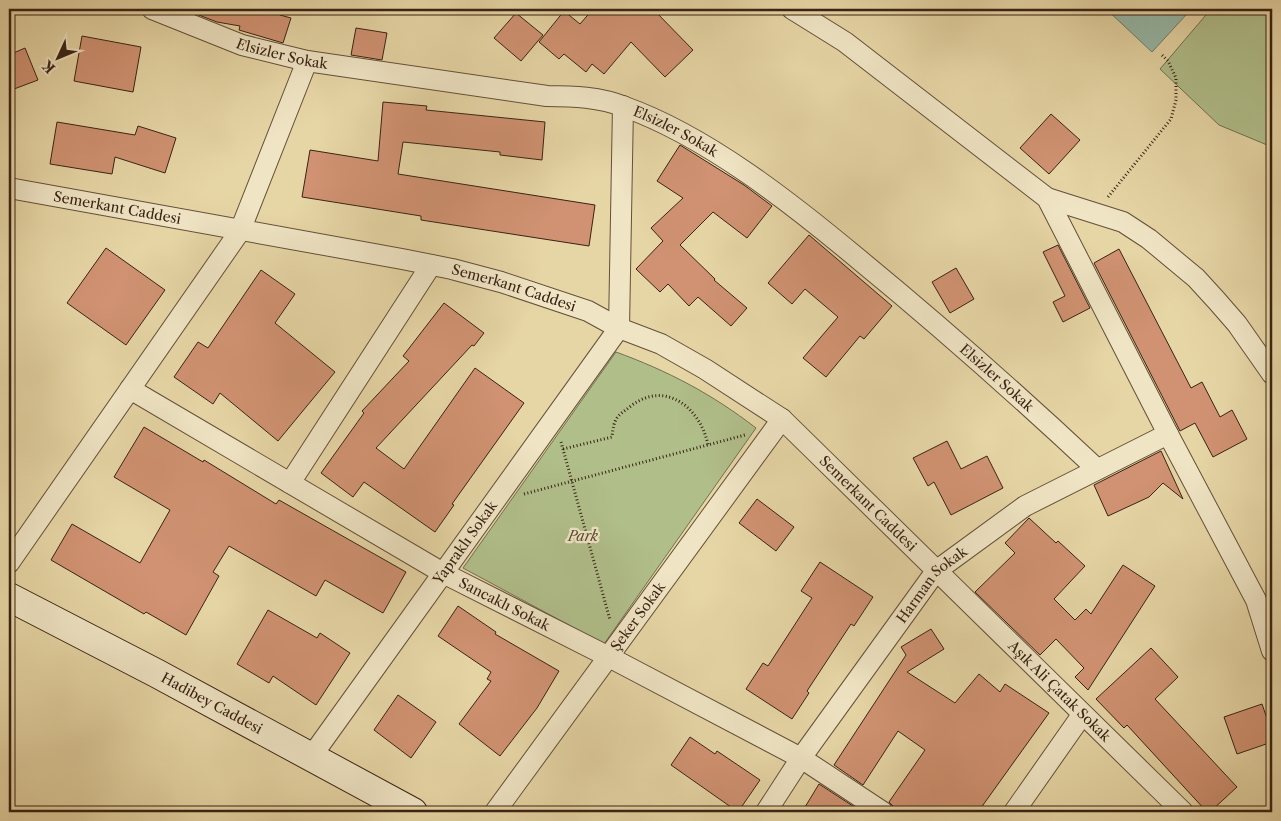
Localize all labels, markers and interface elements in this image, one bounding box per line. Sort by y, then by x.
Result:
north arrow [32,32,82,82]
street label: Elsizler Sokak [234,35,330,73]
text: K [38,56,59,77]
street label: Elsizler Sokak [631,102,722,161]
street label: Semerkant Caddesi [52,187,182,228]
street label: Semerkant Caddesi [450,260,578,315]
street label: Elsizler Sokak [956,340,1038,416]
street label: Semerkant Caddesi [816,452,921,555]
street label: Yapraklı Sokak [428,497,501,589]
park label: Park [567,527,599,545]
street label: Harman Sokak [892,542,971,627]
street label: Sancaklı Sokak [456,574,554,635]
street label: Şeker Sokak [606,578,669,655]
street label: Aşık Ali Çatak Sokak [1004,636,1115,746]
street label: Hadibey Caddesi [158,669,266,738]

